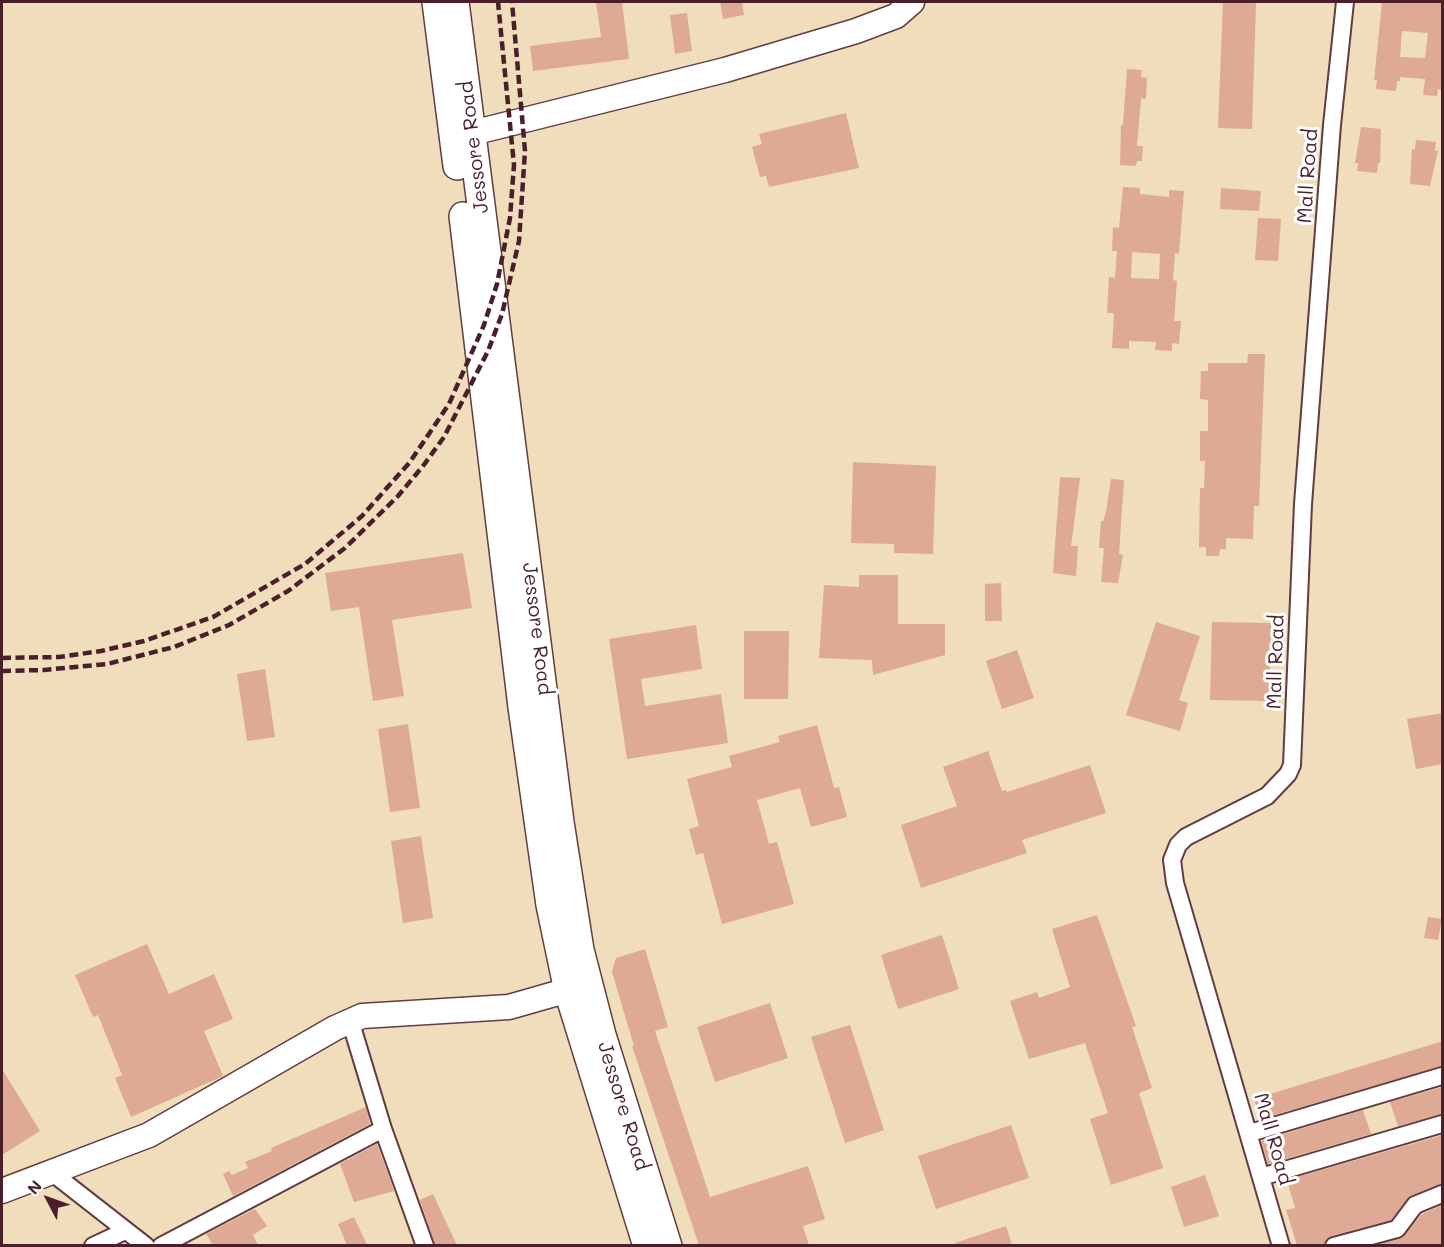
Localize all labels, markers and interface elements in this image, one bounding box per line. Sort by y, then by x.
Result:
street label: Jessore Road [454,79,494,215]
street label: Mall Road [1293,128,1323,224]
street label: Jessore Road [517,561,557,697]
street label: Mall Road [1262,614,1290,710]
street label: Jessore Road [592,1039,654,1173]
street label: Mall Road [1248,1090,1298,1188]
north arrow [18,1169,78,1229]
text: N [22,1175,46,1198]

